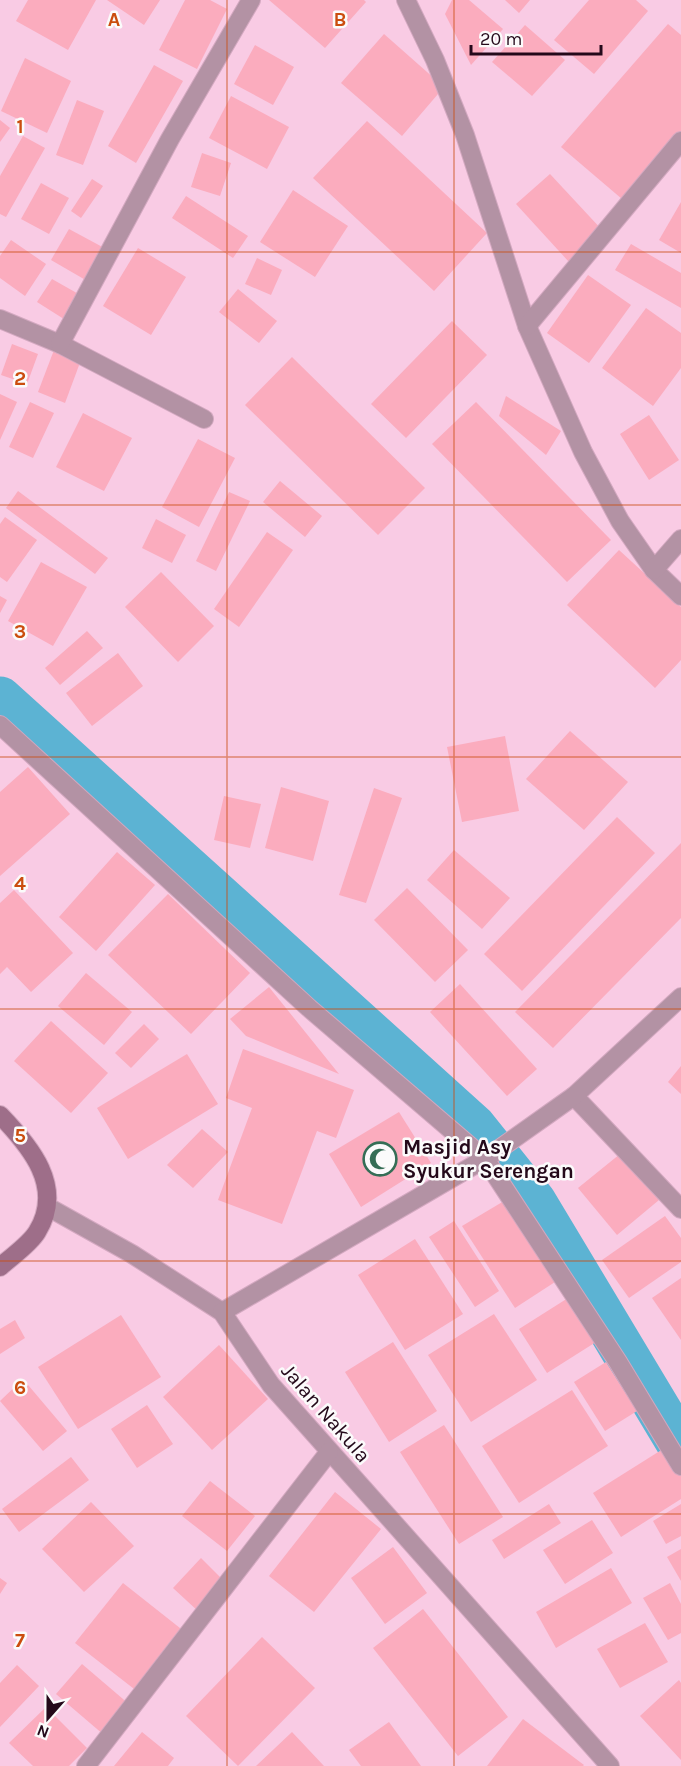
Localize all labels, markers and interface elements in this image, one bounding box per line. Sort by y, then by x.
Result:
text: A [108,8,121,31]
text: B [334,8,346,31]
scale bar [471,18,602,56]
text: 20 m [480,28,522,50]
text: 1 [16,115,24,138]
text: 2 [14,367,26,390]
text: 3 [14,620,26,643]
text: 4 [14,872,26,895]
text: 5 [14,1124,26,1147]
place label: Masjid Asy Syukur Serengan [403,1135,574,1183]
mosque icon: Masjid Asy Syukur Serengan [362,1141,398,1177]
street label: Jalan Nakula [277,1359,375,1467]
text: 6 [14,1376,26,1399]
text: 7 [15,1629,25,1652]
north arrow [18,1688,78,1748]
text: N [34,1721,52,1742]

